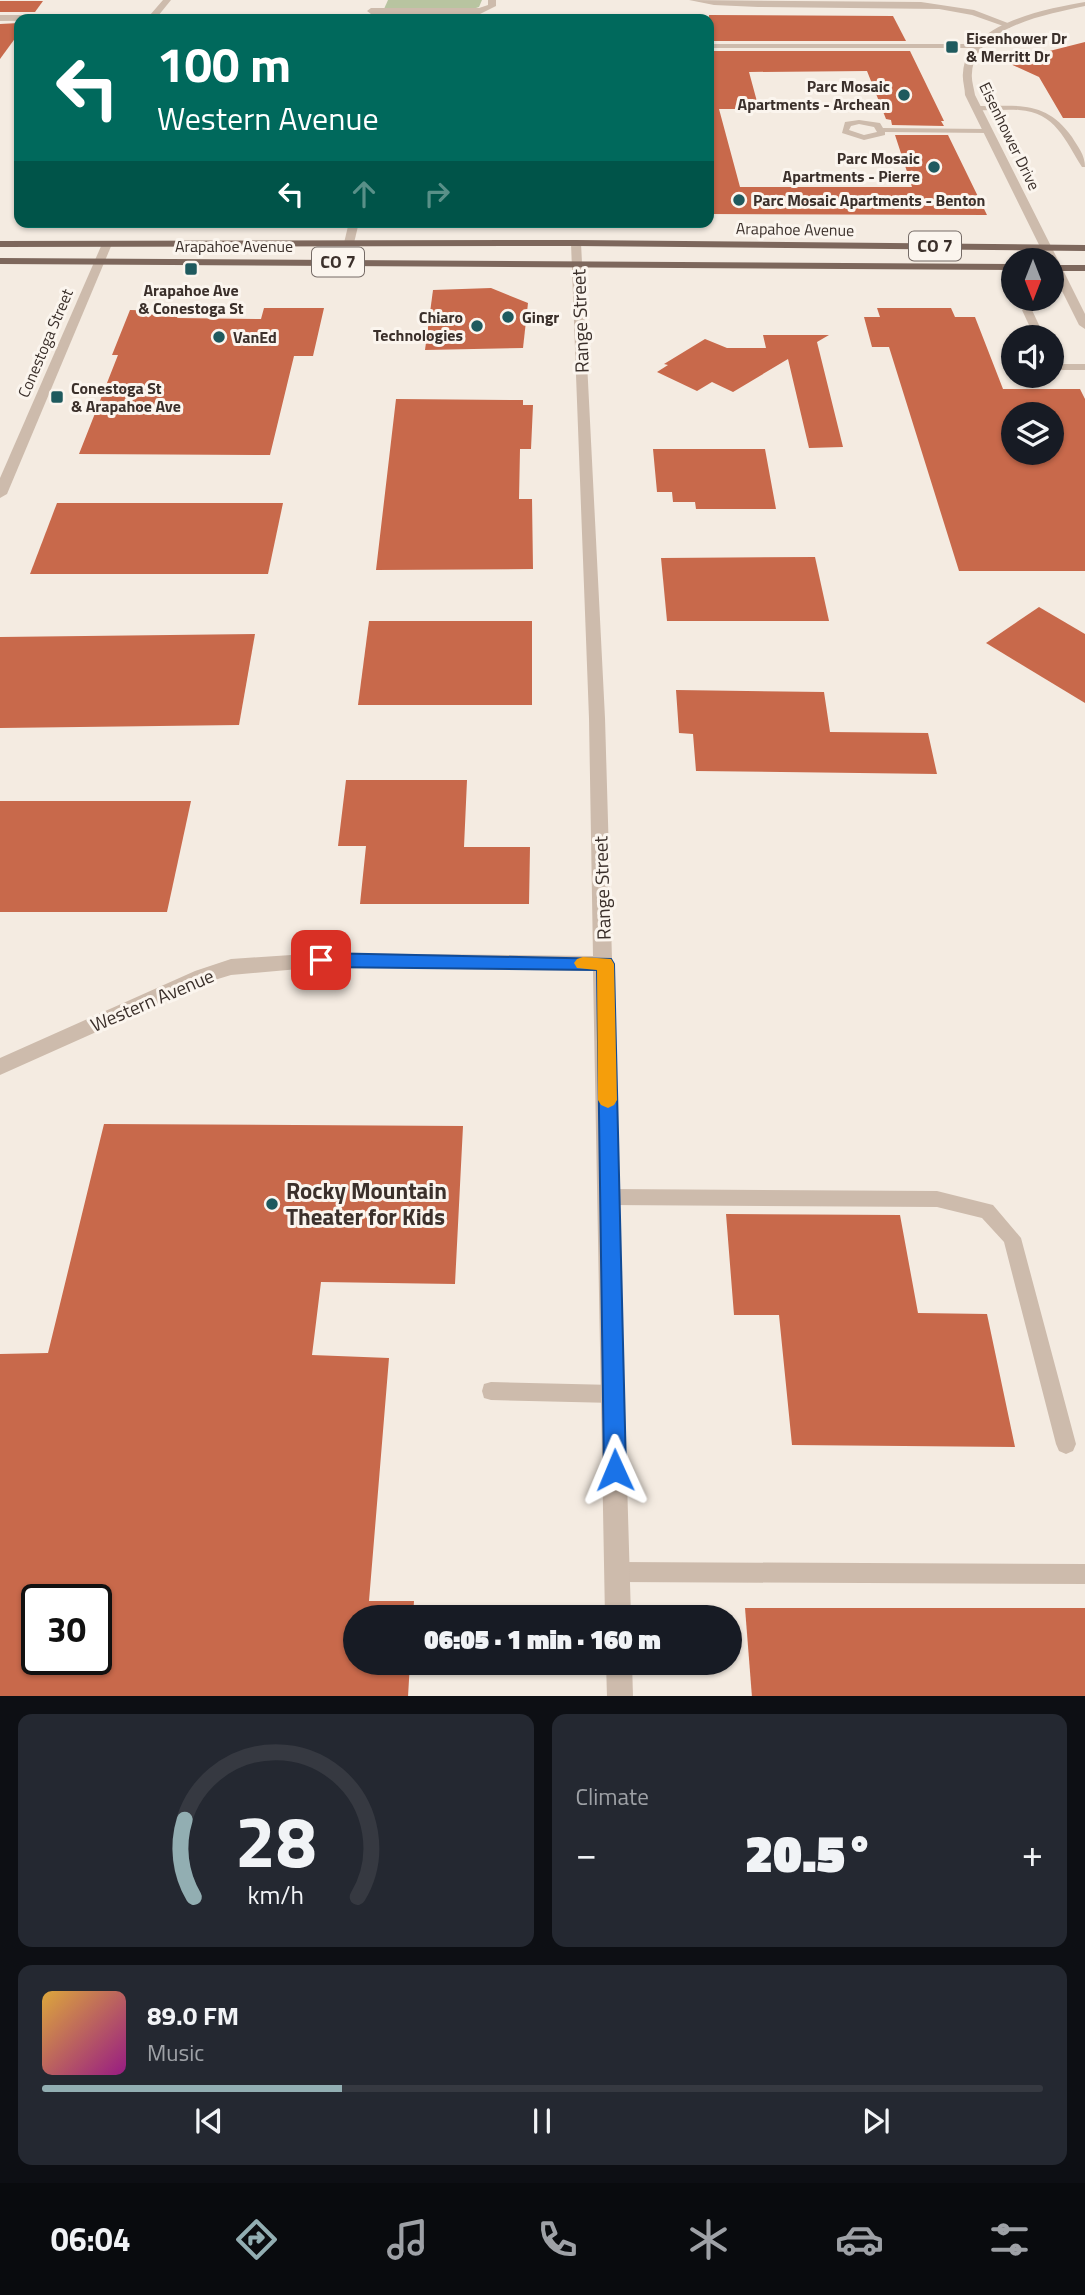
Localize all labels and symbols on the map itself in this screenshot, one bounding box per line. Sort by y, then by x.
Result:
place label: Eisenhower Dr & Merritt Dr [966,26,1067,68]
marker: Eisenhower Dr & Merritt Dr [944,39,960,55]
place label: Parc Mosaic Apartments - Archean [738,74,890,116]
street label: Eisenhower Drive [973,78,1047,194]
marker: Parc Mosaic Apartments - Archean [896,87,912,103]
place label: Parc Mosaic Apartments - Pierre [783,146,920,188]
marker: Parc Mosaic Apartments - Pierre [926,159,942,175]
place label: Parc Mosaic Apartments - Benton [753,188,985,212]
marker: Parc Mosaic Apartments - Benton [731,192,747,208]
street label: Arapahoe Avenue [736,216,854,242]
road number: CO 7 [909,232,961,260]
street label: Arapahoe Avenue [175,234,293,258]
road number: CO 7 [312,248,364,276]
north arrow [1001,248,1064,312]
marker: Arapahoe Ave & Conestoga St [183,261,199,277]
street label: Range Street [563,268,596,373]
place label: Arapahoe Ave & Conestoga St [138,278,244,320]
street label: Conestoga Street [11,284,79,401]
place label: Chiaro Technologies [373,305,463,347]
place label: Gingr [522,305,559,329]
marker: Gingr [500,309,516,325]
marker: Chiaro Technologies [469,318,485,334]
place label: VanEd [233,325,277,349]
marker: VanEd [211,329,227,345]
place label: Conestoga St & Arapahoe Ave [71,376,181,418]
marker: Conestoga St & Arapahoe Ave [49,389,65,405]
street label: Range Street [585,835,618,940]
pin [291,930,351,990]
street label: Western Avenue [86,960,218,1039]
place label: Rocky Mountain Theater for Kids [286,1173,447,1234]
marker: Rocky Mountain Theater for Kids [264,1196,280,1212]
position arrow [578,1433,652,1507]
speed limit sign: 30 [21,1584,112,1675]

